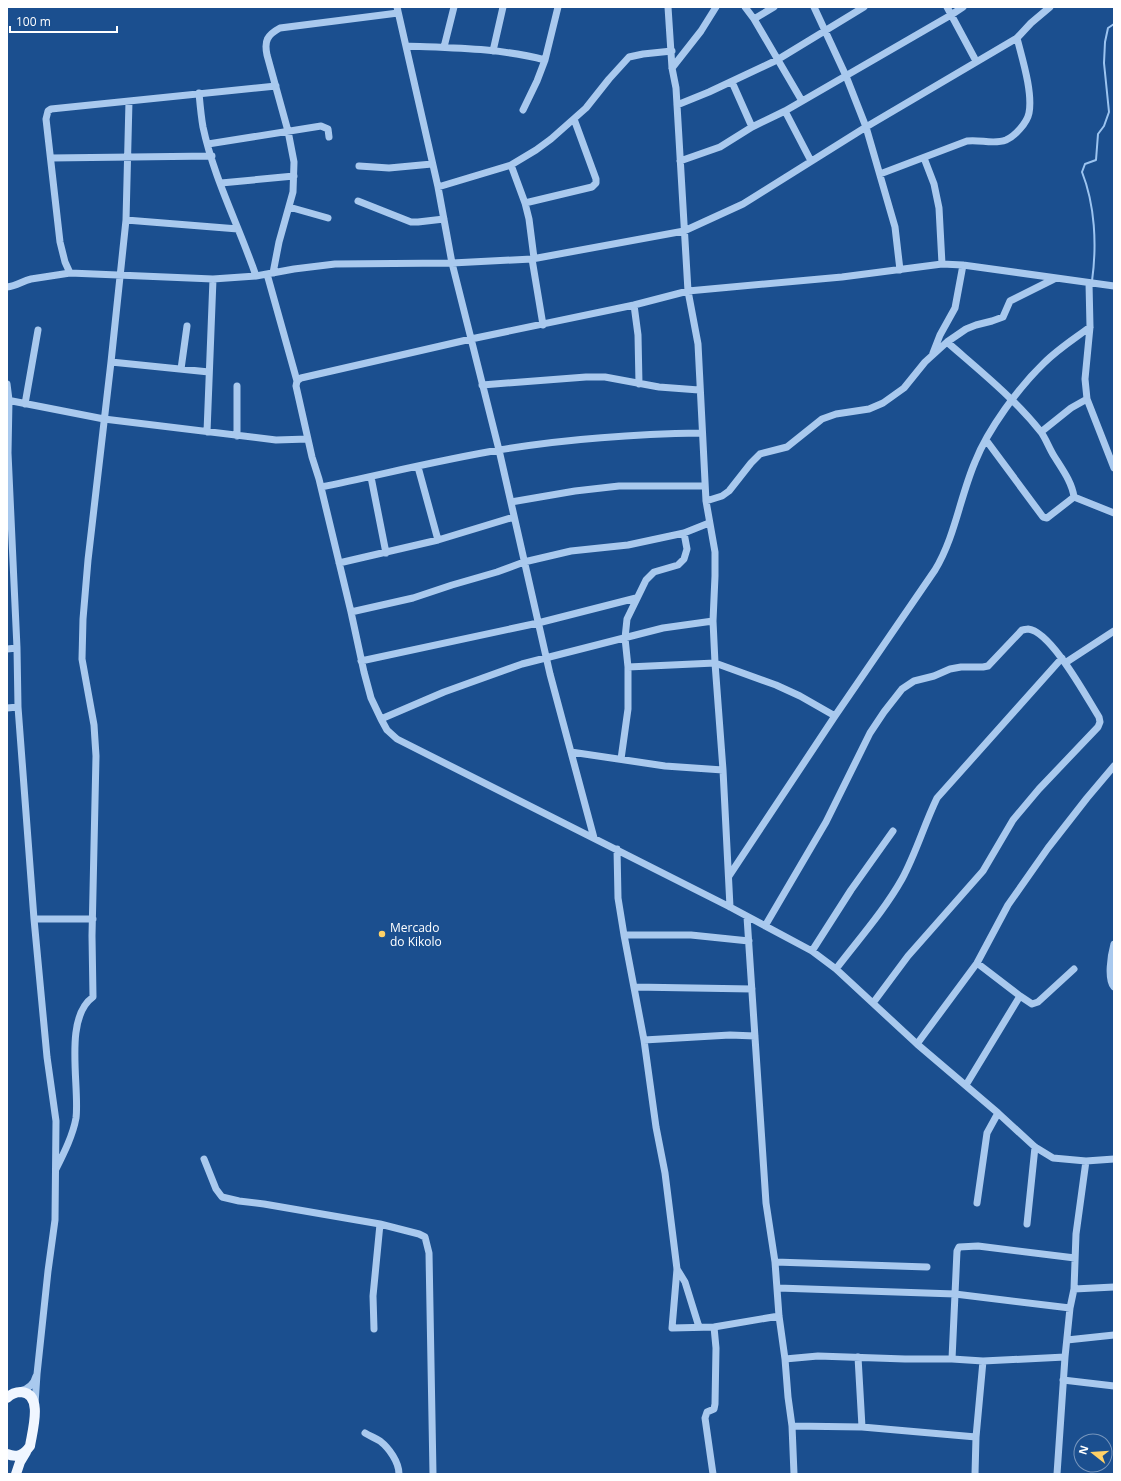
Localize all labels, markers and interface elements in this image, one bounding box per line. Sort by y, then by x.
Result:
scale bar [10,8,117,34]
text: 100 m [16,13,51,30]
place label: Mercado do Kikolo [390,919,442,950]
marker: Mercado do Kikolo [377,929,387,939]
north arrow [1073,1433,1113,1473]
text: N [1074,1443,1091,1456]

